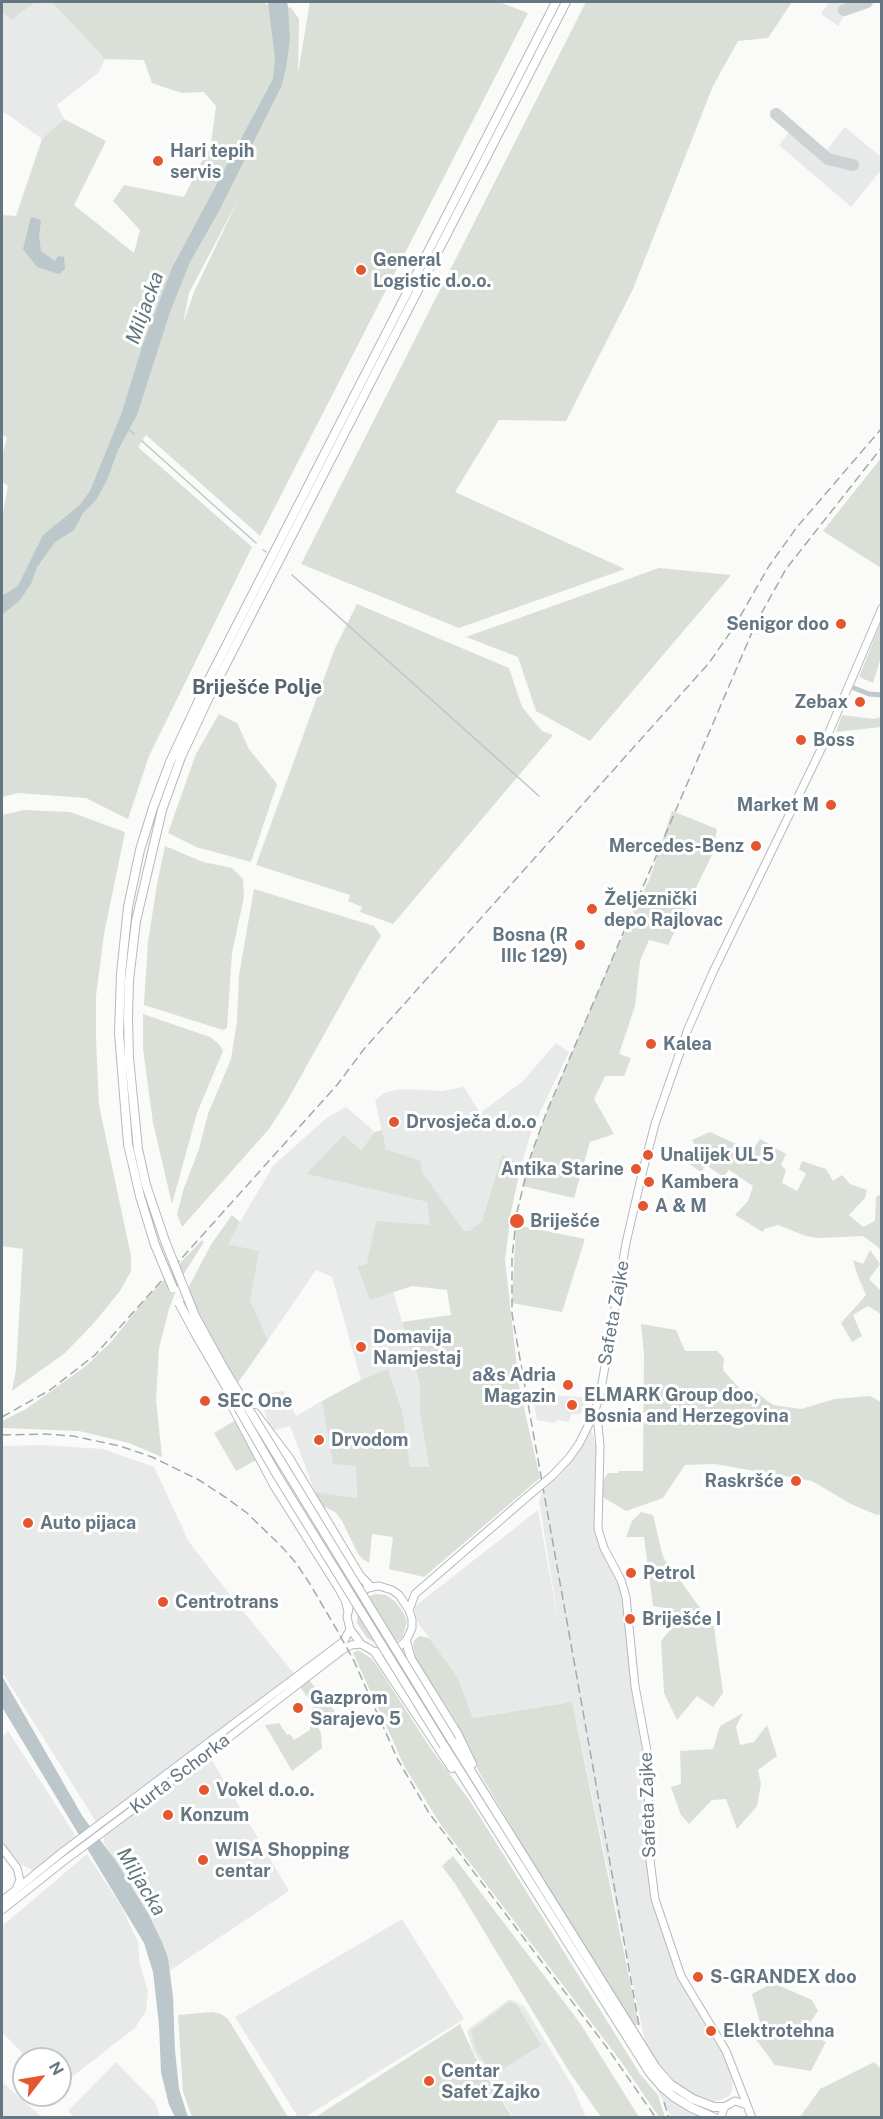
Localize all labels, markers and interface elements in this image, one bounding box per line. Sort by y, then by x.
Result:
place label: Hari tepih servis [170,140,254,182]
marker: Hari tepih servis [151,154,165,168]
place label: General Logistic d.o.o. [373,249,491,292]
marker: General Logistic d.o.o. [354,263,368,277]
water label: Miljacka [121,268,169,348]
place label: Senigor doo [726,613,829,635]
marker: Senigor doo [834,617,848,631]
district label: Briješće Polje [192,676,322,700]
place label: Zebax [794,691,848,713]
marker: Zebax [853,695,867,709]
place label: Boss [813,729,855,751]
marker: Boss [794,733,808,747]
place label: Market M [737,794,819,816]
marker: Market M [824,798,838,812]
place label: Mercedes-Benz [609,835,744,857]
marker: Mercedes-Benz [749,839,763,853]
place label: Željeznički depo Rajlovac [604,888,723,930]
marker: Željeznički depo Rajlovac [585,902,599,916]
place label: Bosna (R IIIc 129) [492,924,568,966]
marker: Bosna (R IIIc 129) [573,938,587,952]
place label: Kalea [663,1033,712,1055]
marker: Kalea [644,1037,658,1051]
place label: Drvosječa d.o.o [406,1111,536,1133]
marker: Drvosječa d.o.o [387,1115,401,1129]
place label: Unalijek UL 5 [660,1144,774,1166]
marker: Unalijek UL 5 [641,1148,655,1162]
place label: Antika Starine [501,1158,624,1180]
marker: Antika Starine [629,1162,643,1176]
place label: Kambera [661,1171,739,1193]
marker: Kambera [642,1175,656,1189]
place label: A & M [655,1195,707,1217]
marker: A & M [636,1199,650,1213]
place label: Briješće [530,1210,600,1232]
marker: Briješće [508,1212,526,1230]
street label: Safeta Zajke [594,1259,634,1367]
place label: Domavija Namjestaj [373,1326,461,1368]
marker: Domavija Namjestaj [354,1340,368,1354]
place label: a&s Adria Magazin [472,1364,556,1406]
marker: a&s Adria Magazin [561,1378,575,1392]
place label: ELMARK Group doo, Bosnia and Herzegovina [584,1384,789,1426]
place label: SEC One [217,1390,292,1412]
marker: SEC One [198,1394,212,1408]
marker: ELMARK Group doo, Bosnia and Herzegovina [565,1398,579,1412]
place label: Drvodom [331,1429,408,1451]
marker: Drvodom [312,1433,326,1447]
place label: Raskršće [705,1470,784,1492]
marker: Raskršće [789,1474,803,1488]
place label: Auto pijaca [40,1512,136,1534]
marker: Auto pijaca [21,1516,35,1530]
place label: Petrol [643,1562,696,1584]
marker: Petrol [624,1566,638,1580]
place label: Centrotrans [175,1591,279,1613]
marker: Centrotrans [156,1595,170,1609]
place label: Briješće I [642,1608,721,1630]
marker: Briješće I [623,1612,637,1626]
place label: Gazprom Sarajevo 5 [310,1687,401,1730]
marker: Gazprom Sarajevo 5 [291,1701,305,1715]
street label: Kurta Schorka [126,1729,234,1819]
street label: Safeta Zajke [635,1752,661,1858]
place label: Vokel d.o.o. [216,1779,315,1801]
marker: Vokel d.o.o. [197,1783,211,1797]
place label: Konzum [180,1804,249,1826]
marker: Konzum [161,1808,175,1822]
place label: WISA Shopping centar [215,1839,350,1882]
water label: Miljacka [111,1844,171,1920]
marker: WISA Shopping centar [196,1853,210,1867]
place label: S-GRANDEX doo [710,1966,856,1988]
marker: S-GRANDEX doo [691,1970,705,1984]
place label: Elektrotehna [723,2020,835,2042]
marker: Elektrotehna [704,2024,718,2038]
north arrow [12,2047,72,2107]
text: N [45,2058,68,2079]
place label: Centar Safet Zajko [441,2060,540,2102]
marker: Centar Safet Zajko [422,2074,436,2088]

